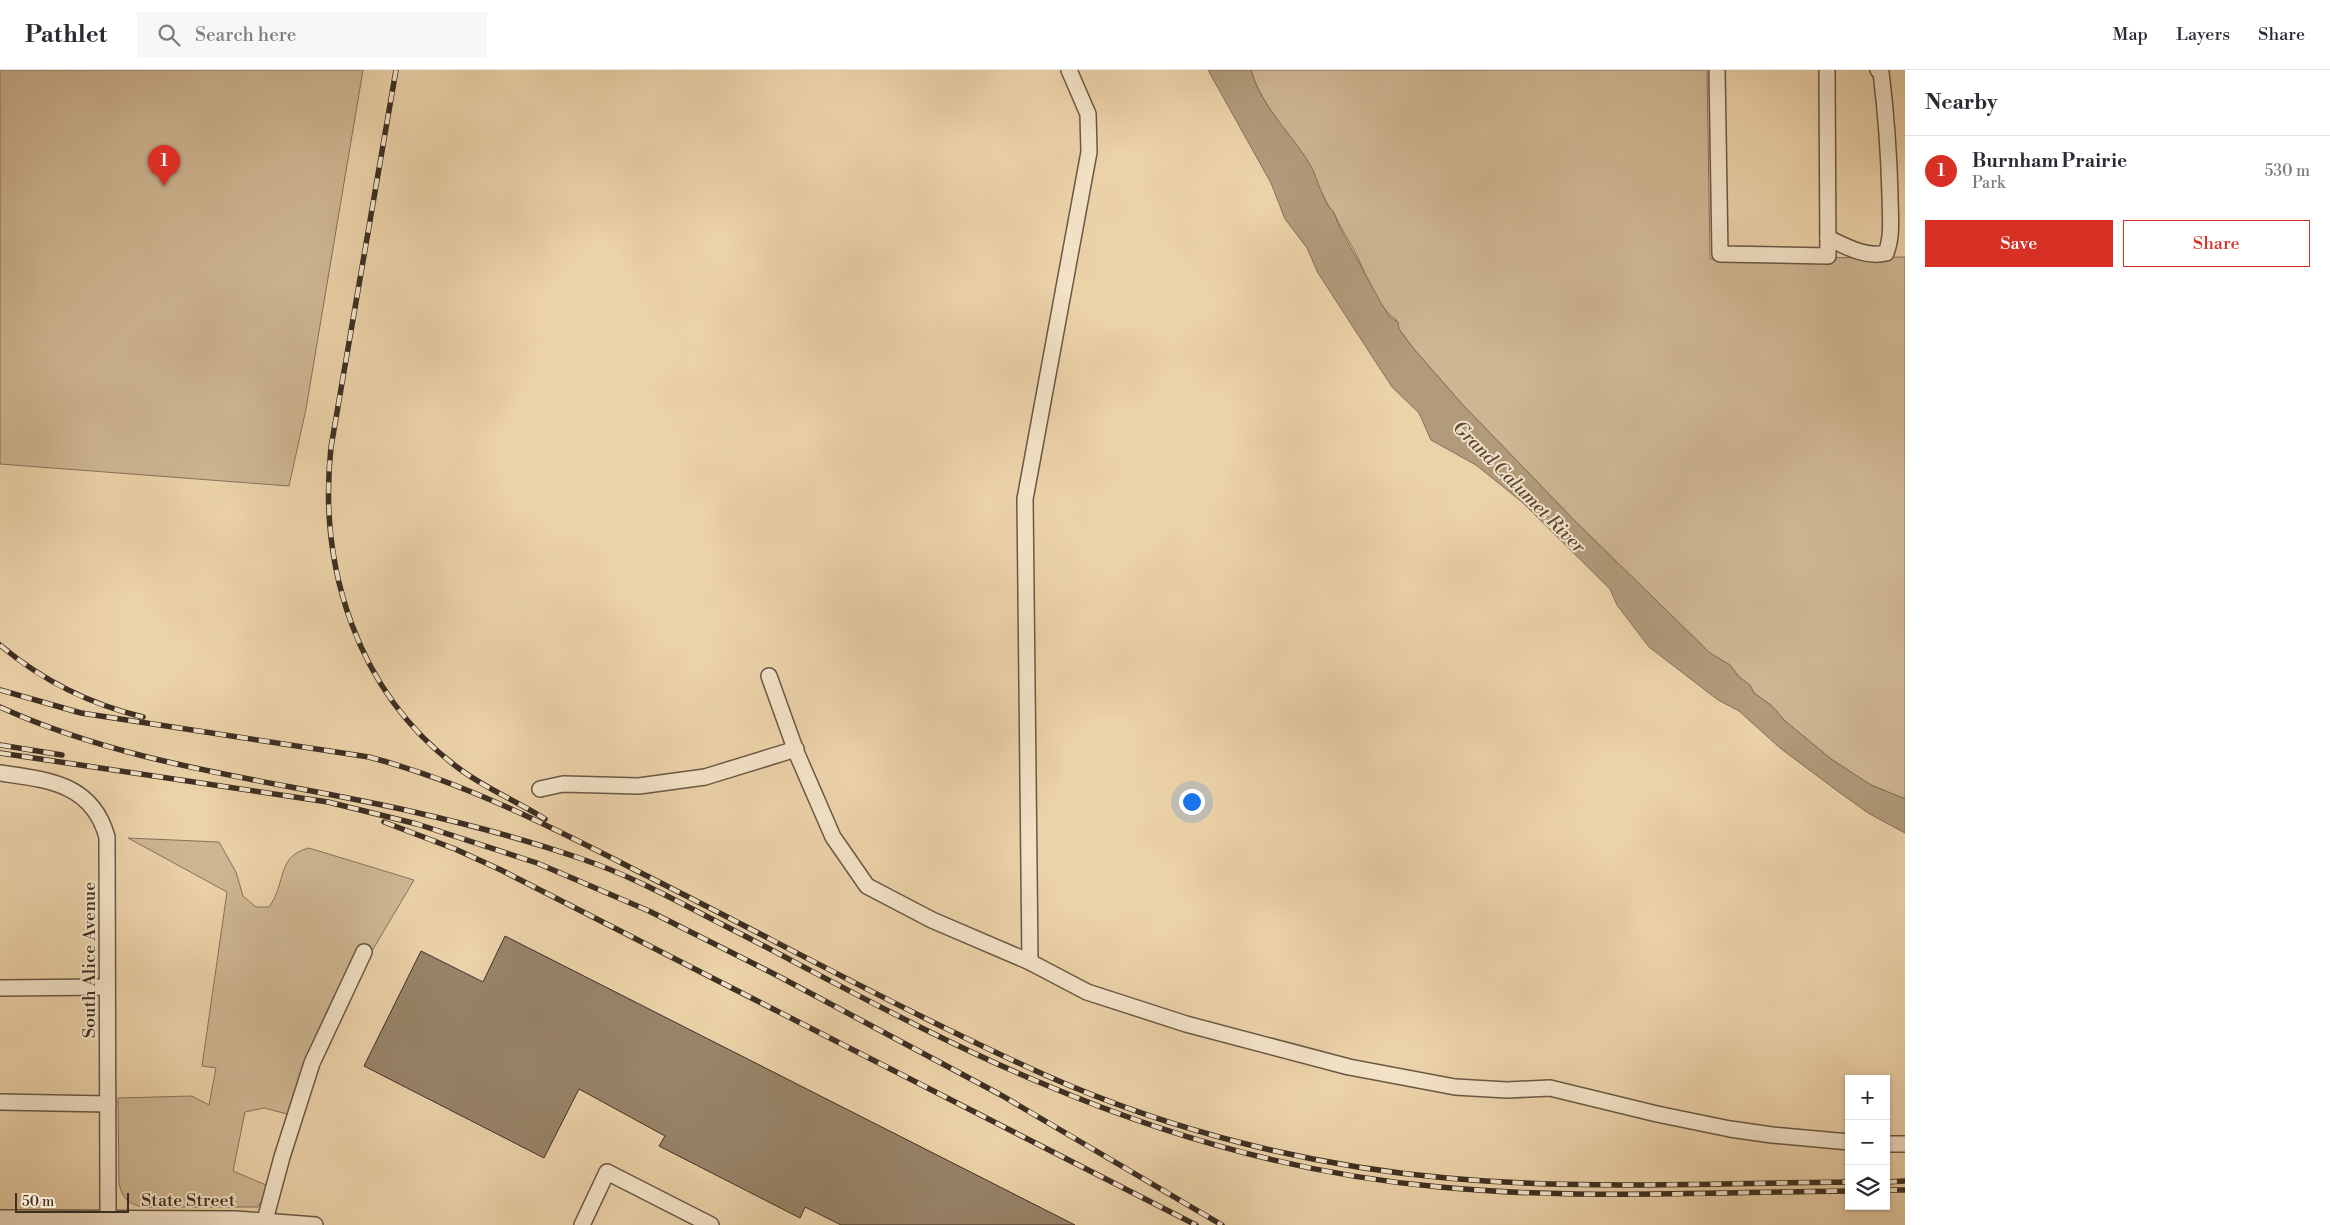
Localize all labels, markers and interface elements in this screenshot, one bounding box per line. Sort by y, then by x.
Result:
search box [137,12,487,57]
text: Pathlet [25,20,107,50]
icon: search [155,21,183,49]
text: Search here [195,23,296,47]
text: Map [2113,23,2148,46]
text: Layers [2176,23,2230,46]
text: Share [2258,23,2305,46]
text: Nearby [1925,90,1998,116]
pin: 1 [148,145,180,186]
text: Burnham Prairie [1972,149,2127,173]
text: 1 [1937,161,1945,181]
text: 530 m [2264,161,2310,181]
text: Park [1972,173,2005,193]
button: Save [1925,220,2113,267]
button: Share [2123,220,2310,267]
water label: Grand Calumet River [1447,415,1591,559]
your location [1179,789,1205,815]
street label: South Alice Avenue [78,882,101,1038]
map controls [1845,1075,1890,1210]
button: + [1845,1075,1890,1120]
button: − [1845,1120,1890,1165]
button: layers [1845,1165,1890,1210]
street label: State Street [141,1189,236,1212]
scale bar [15,1190,129,1213]
text: 50 m [22,1193,54,1211]

